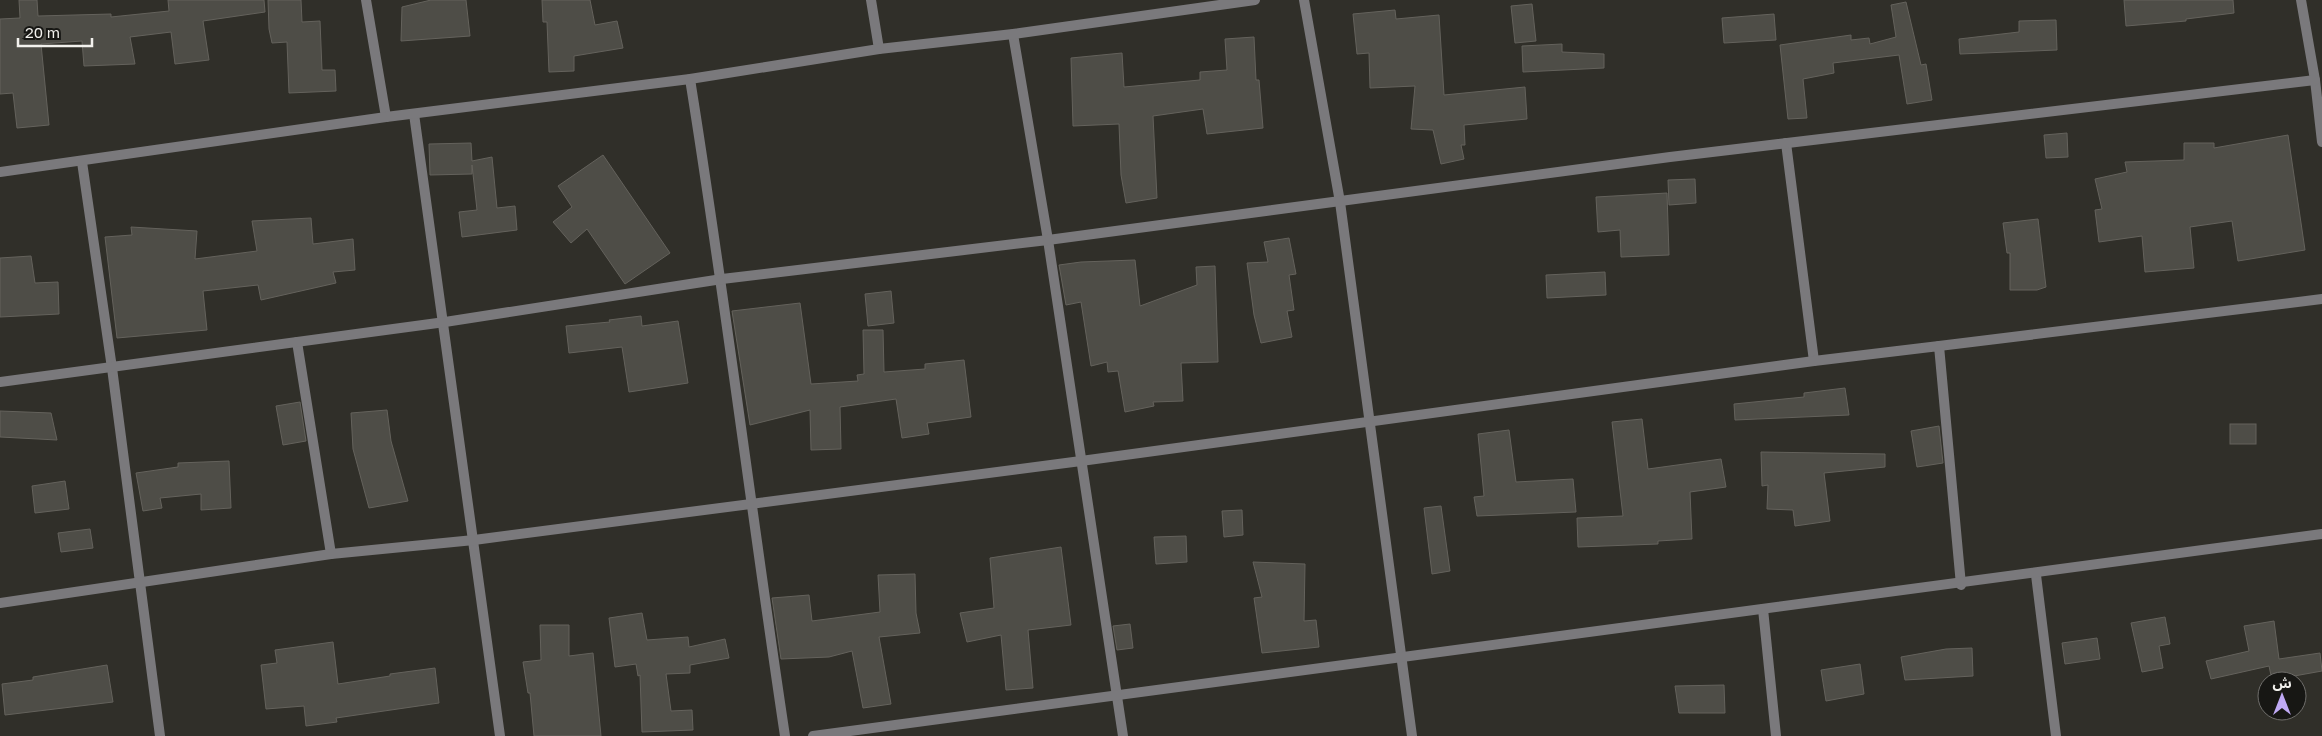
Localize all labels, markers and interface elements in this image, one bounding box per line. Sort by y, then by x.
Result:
scale bar [18,15,91,47]
text: 20 m [25,23,60,41]
north arrow [2257,671,2307,721]
text: ش [2272,674,2292,691]

